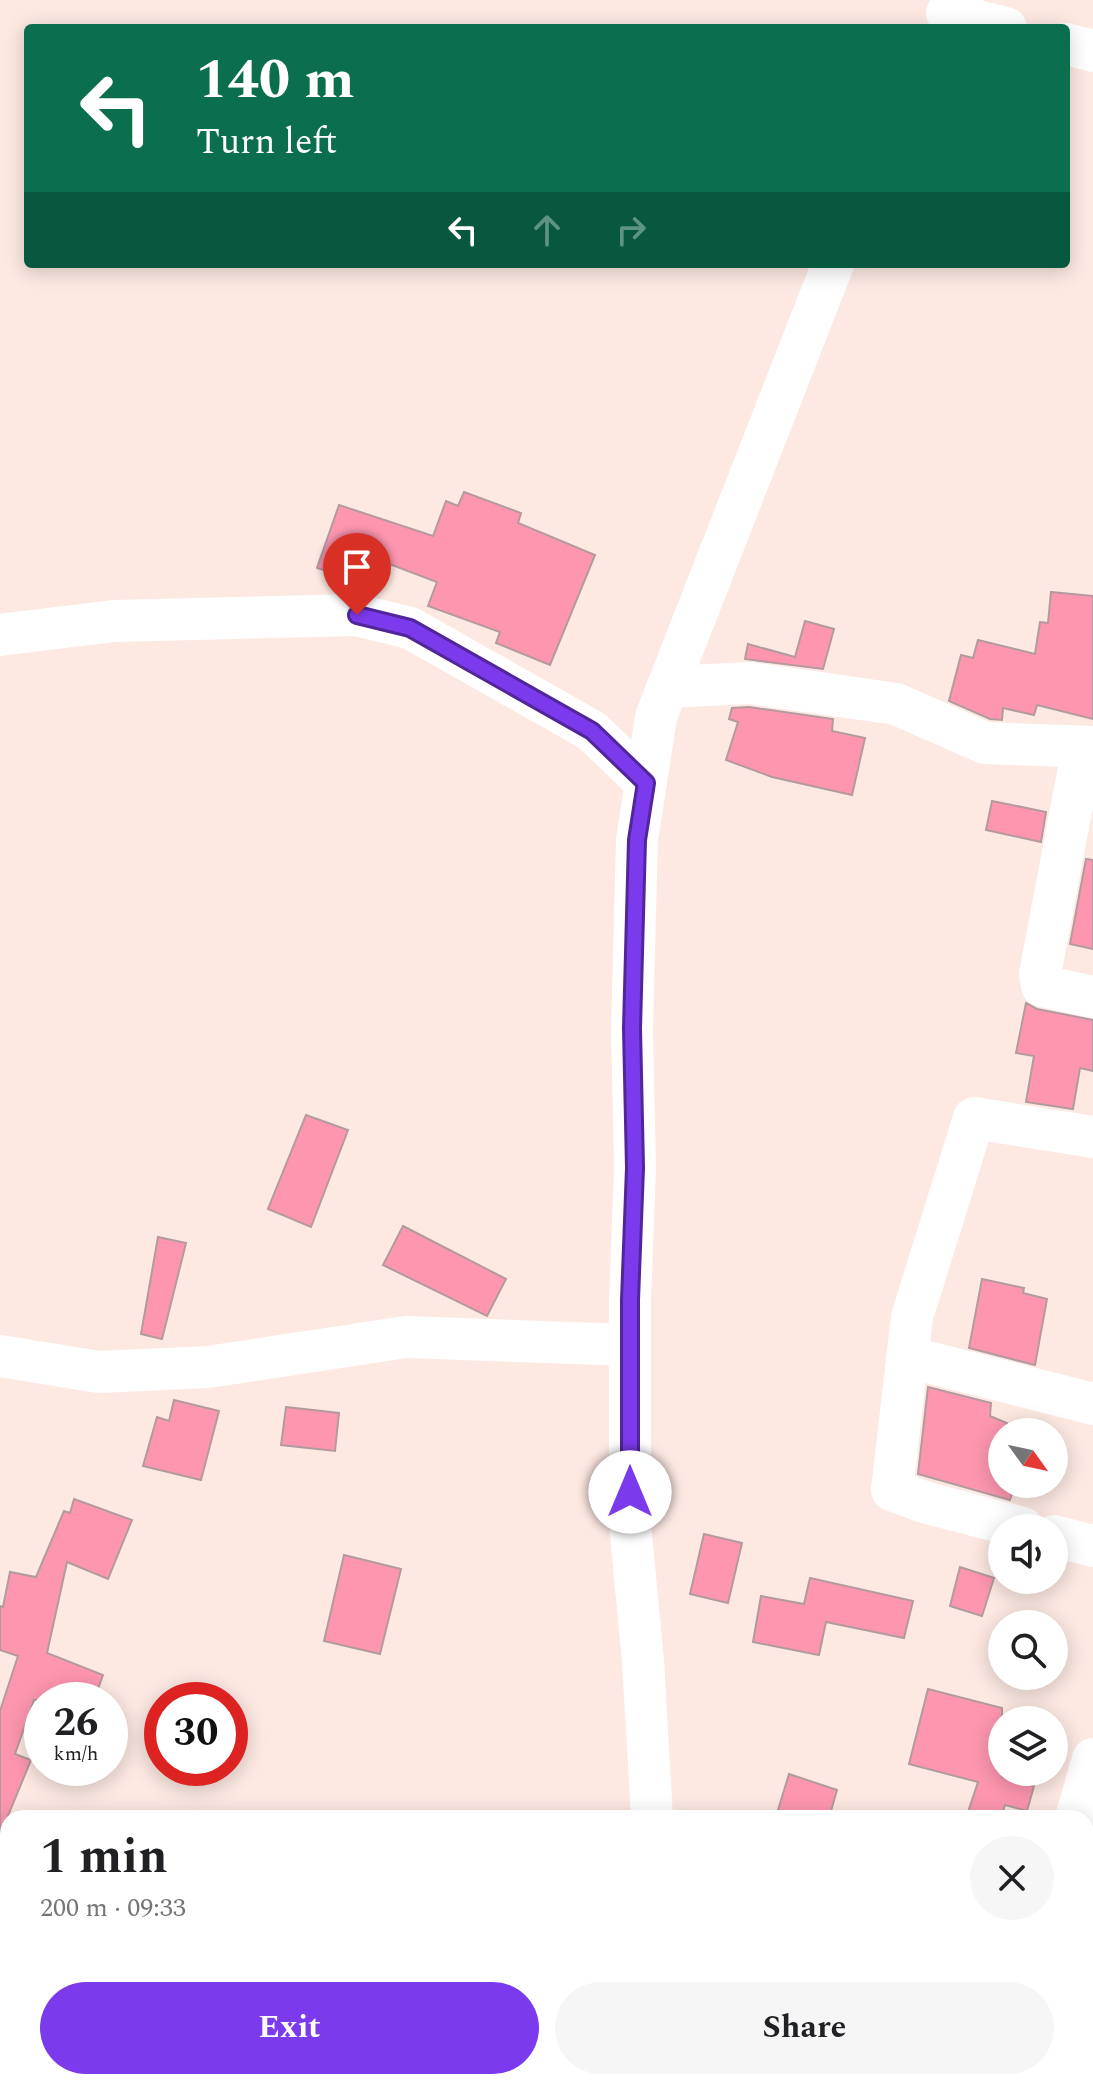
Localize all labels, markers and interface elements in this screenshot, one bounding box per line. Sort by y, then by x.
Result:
text: 140 m [196,38,355,123]
icon: left [64,56,168,160]
text: Turn left [196,115,337,170]
icon: left [441,208,485,252]
icon: ahead [525,208,569,252]
icon: right [609,208,653,252]
pin [323,533,391,615]
icon: arrive [335,545,379,589]
north arrow [988,1418,1068,1498]
map controls [988,1418,1068,1786]
position arrow [588,1450,672,1534]
button: sound [988,1514,1068,1594]
button: search [988,1610,1068,1690]
speed limit sign: 30 [144,1682,248,1786]
text: 26 [54,1693,98,1754]
button: layers [988,1706,1068,1786]
text: km/h [54,1739,99,1769]
text: 1 min [40,1821,168,1894]
button: close [970,1836,1054,1920]
text: 200 m · 09:33 [40,1888,186,1928]
button: Exit [40,1982,539,2074]
button: Share [555,1982,1054,2074]

